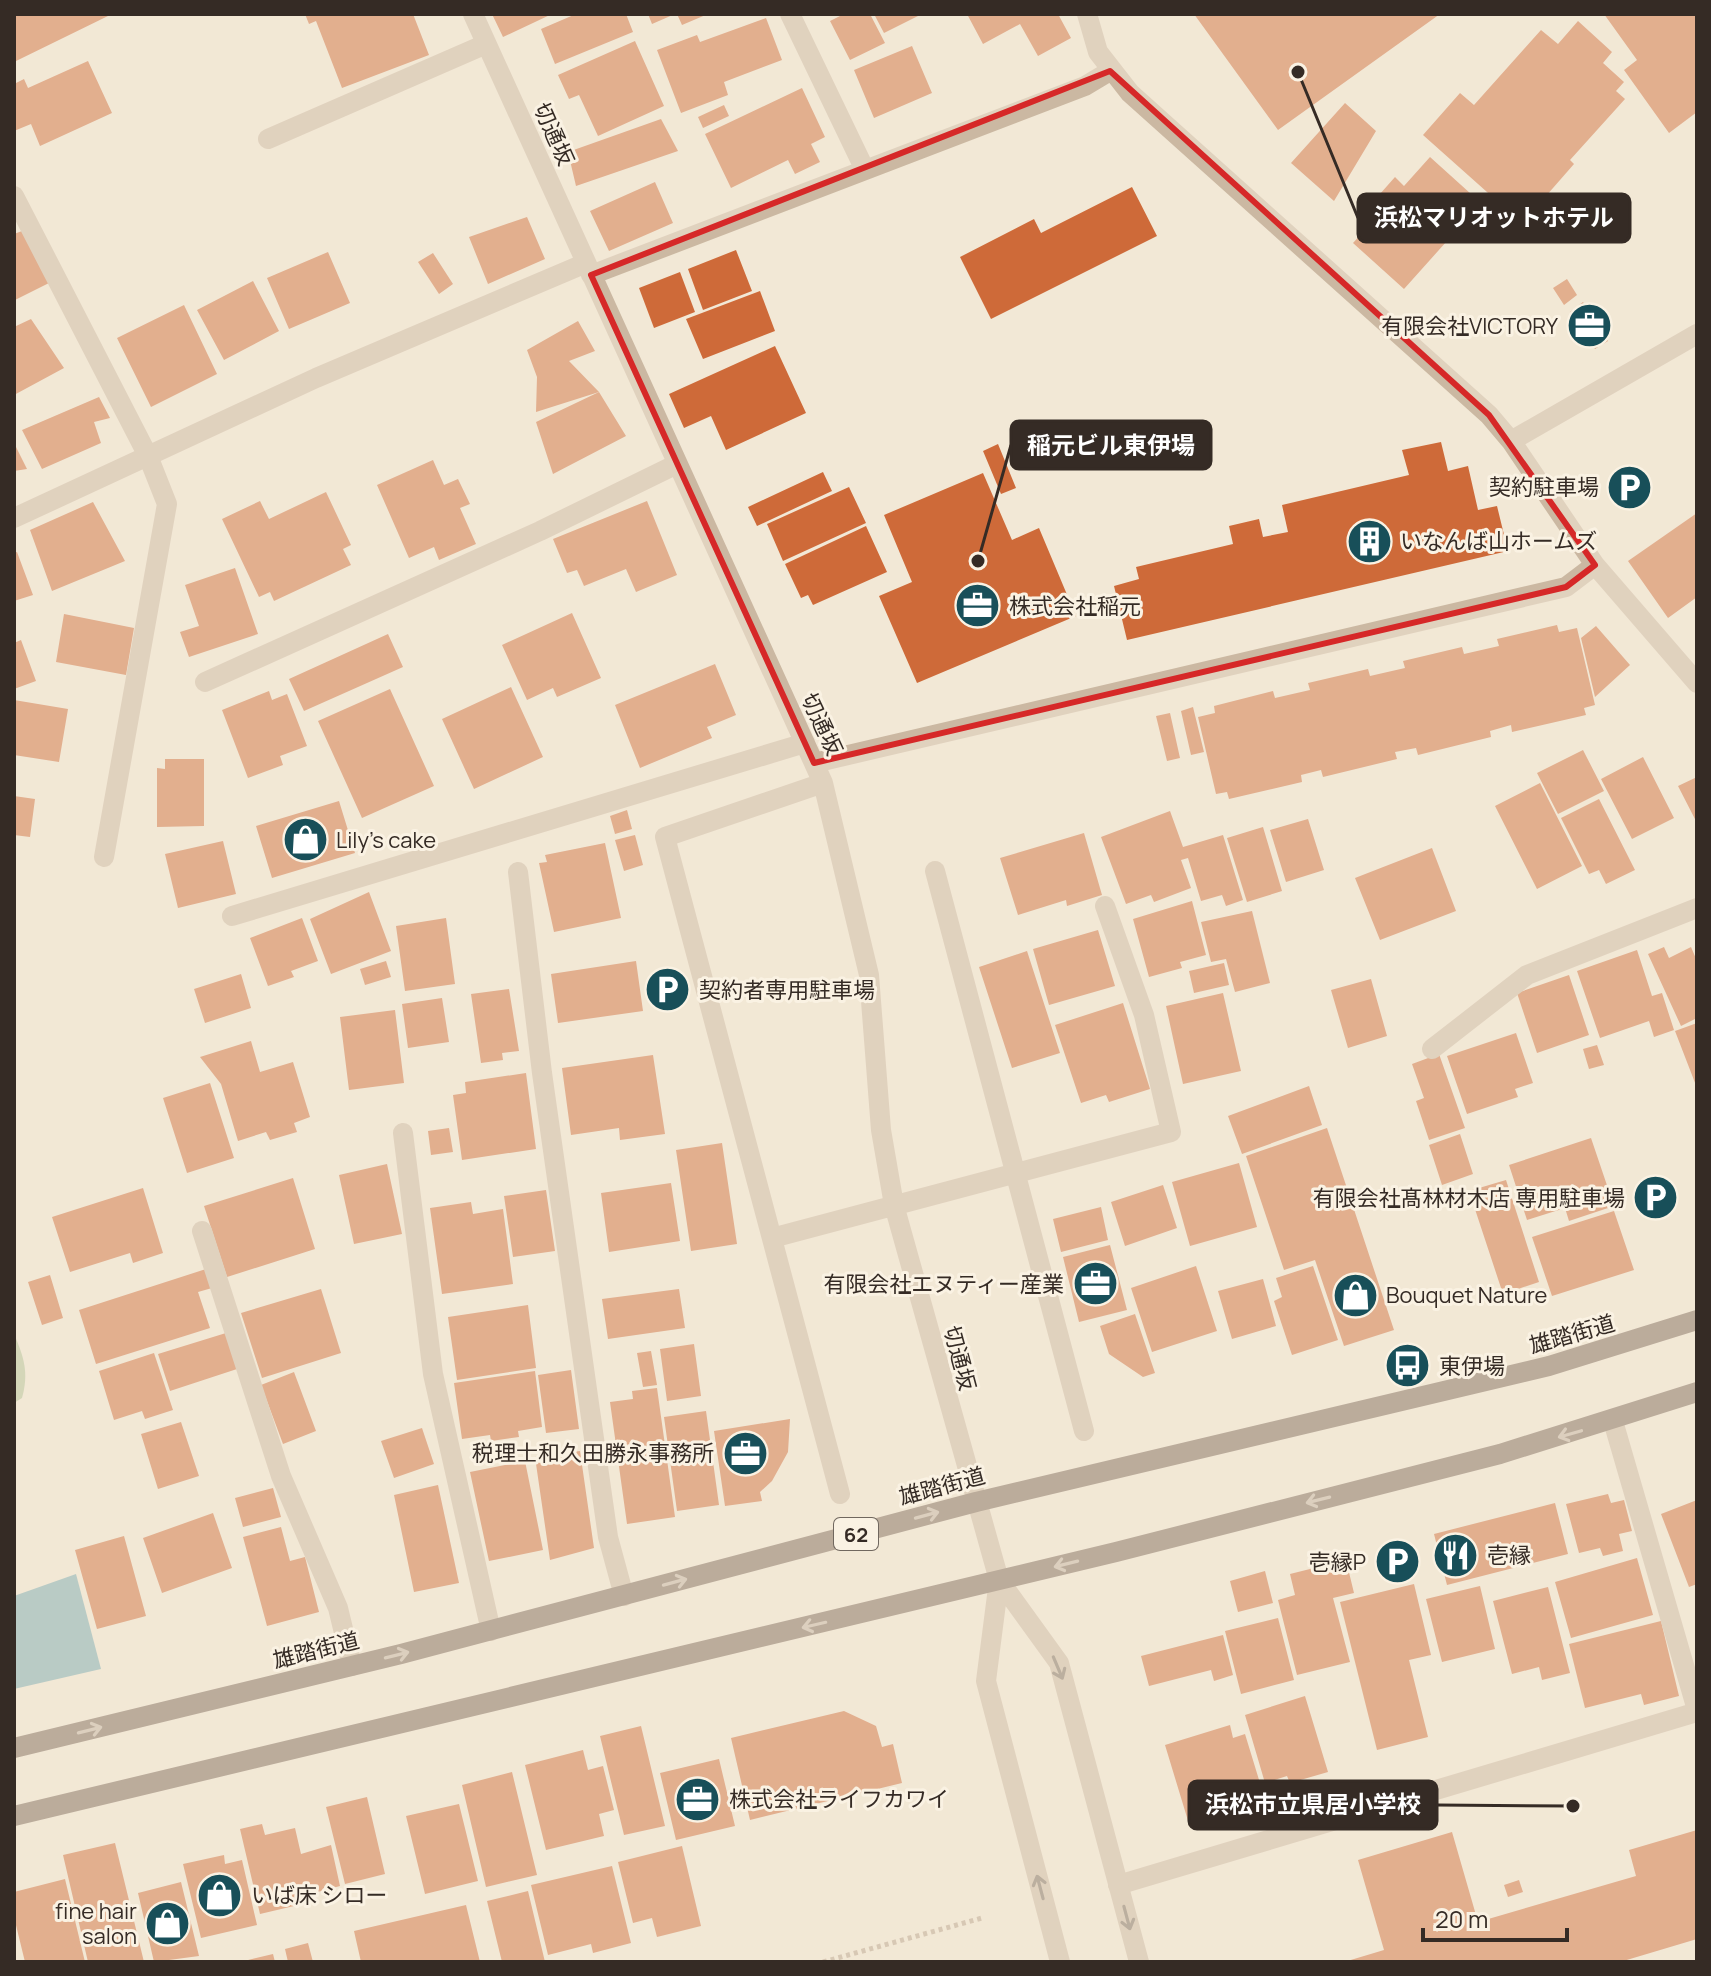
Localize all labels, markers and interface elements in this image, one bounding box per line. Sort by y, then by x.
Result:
street label: 切通坂 [527,98,581,170]
callout: 浜松マリオットホテル [1358,194,1630,242]
text: 浜松マリオットホテル [1374,200,1614,233]
office icon: 有限会社VICTORY [1565,302,1613,350]
place label: 有限会社VICTORY [1381,311,1559,341]
callout: 稲元ビル東伊場 [1011,421,1211,469]
text: 稲元ビル東伊場 [1027,428,1195,461]
parking icon: 契約駐車場 [1606,463,1654,511]
place label: 契約駐車場 [1489,472,1599,502]
building icon: いなんば山ホームズ [1345,517,1393,565]
place label: いなんば山ホームズ [1400,526,1597,556]
office icon: 株式会社稲元 [954,582,1002,630]
place label: 株式会社稲元 [1009,591,1141,621]
street label: 切通坂 [794,688,850,760]
shop icon: Lily's cake [281,816,329,864]
place label: Lily's cake [336,825,436,855]
parking icon: 契約者専用駐車場 [644,966,692,1014]
place label: 契約者専用駐車場 [699,975,875,1005]
parking icon: 有限会社髙林材木店 専用駐車場 [1632,1174,1680,1222]
place label: 有限会社髙林材木店 専用駐車場 [1313,1183,1625,1213]
office icon: 有限会社エヌティー産業 [1071,1260,1119,1308]
place label: 有限会社エヌティー産業 [823,1269,1064,1299]
shop icon: Bouquet Nature [1331,1271,1379,1319]
place label: Bouquet Nature [1386,1280,1548,1310]
street label: 雄踏街道 [1526,1307,1618,1361]
street label: 切通坂 [937,1322,983,1394]
bus stop icon: 東伊場 [1384,1342,1432,1390]
place label: 東伊場 [1439,1351,1505,1381]
one-way arrow [1557,1427,1583,1442]
office icon: 税理士和久田勝永事務所 [721,1429,769,1477]
place label: 税理士和久田勝永事務所 [472,1438,714,1468]
street label: 雄踏街道 [896,1460,988,1512]
one-way arrow [1306,1494,1332,1509]
one-way arrow [913,1507,939,1522]
road number: 62 [834,1518,878,1550]
restaurant icon: 壱縁 [1432,1531,1480,1579]
parking icon: 壱縁P [1373,1538,1421,1586]
place label: 壱縁 [1487,1540,1531,1570]
place label: 壱縁P [1309,1547,1366,1577]
one-way arrow [1054,1557,1080,1572]
one-way arrow [662,1574,688,1589]
one-way arrow [801,1618,827,1633]
street label: 雄踏街道 [270,1625,362,1675]
one-way arrow [383,1647,409,1662]
one-way arrow [1052,1655,1067,1679]
one-way arrow [76,1722,102,1737]
office icon: 株式会社ライフカワイ [674,1775,722,1823]
callout: 浜松市立県居小学校 [1189,1781,1437,1829]
place label: 株式会社ライフカワイ [729,1784,949,1814]
text: 浜松市立県居小学校 [1205,1787,1421,1820]
shop icon: いば床 シロー [196,1871,244,1919]
one-way arrow [1032,1874,1047,1900]
place label: いば床 シロー [251,1880,387,1910]
scale bar [1423,1892,1567,1942]
place label: fine hair salon [55,1896,137,1951]
shop icon: fine hair salon [144,1900,192,1948]
text: 20 m [1435,1902,1488,1935]
one-way arrow [1120,1905,1135,1930]

